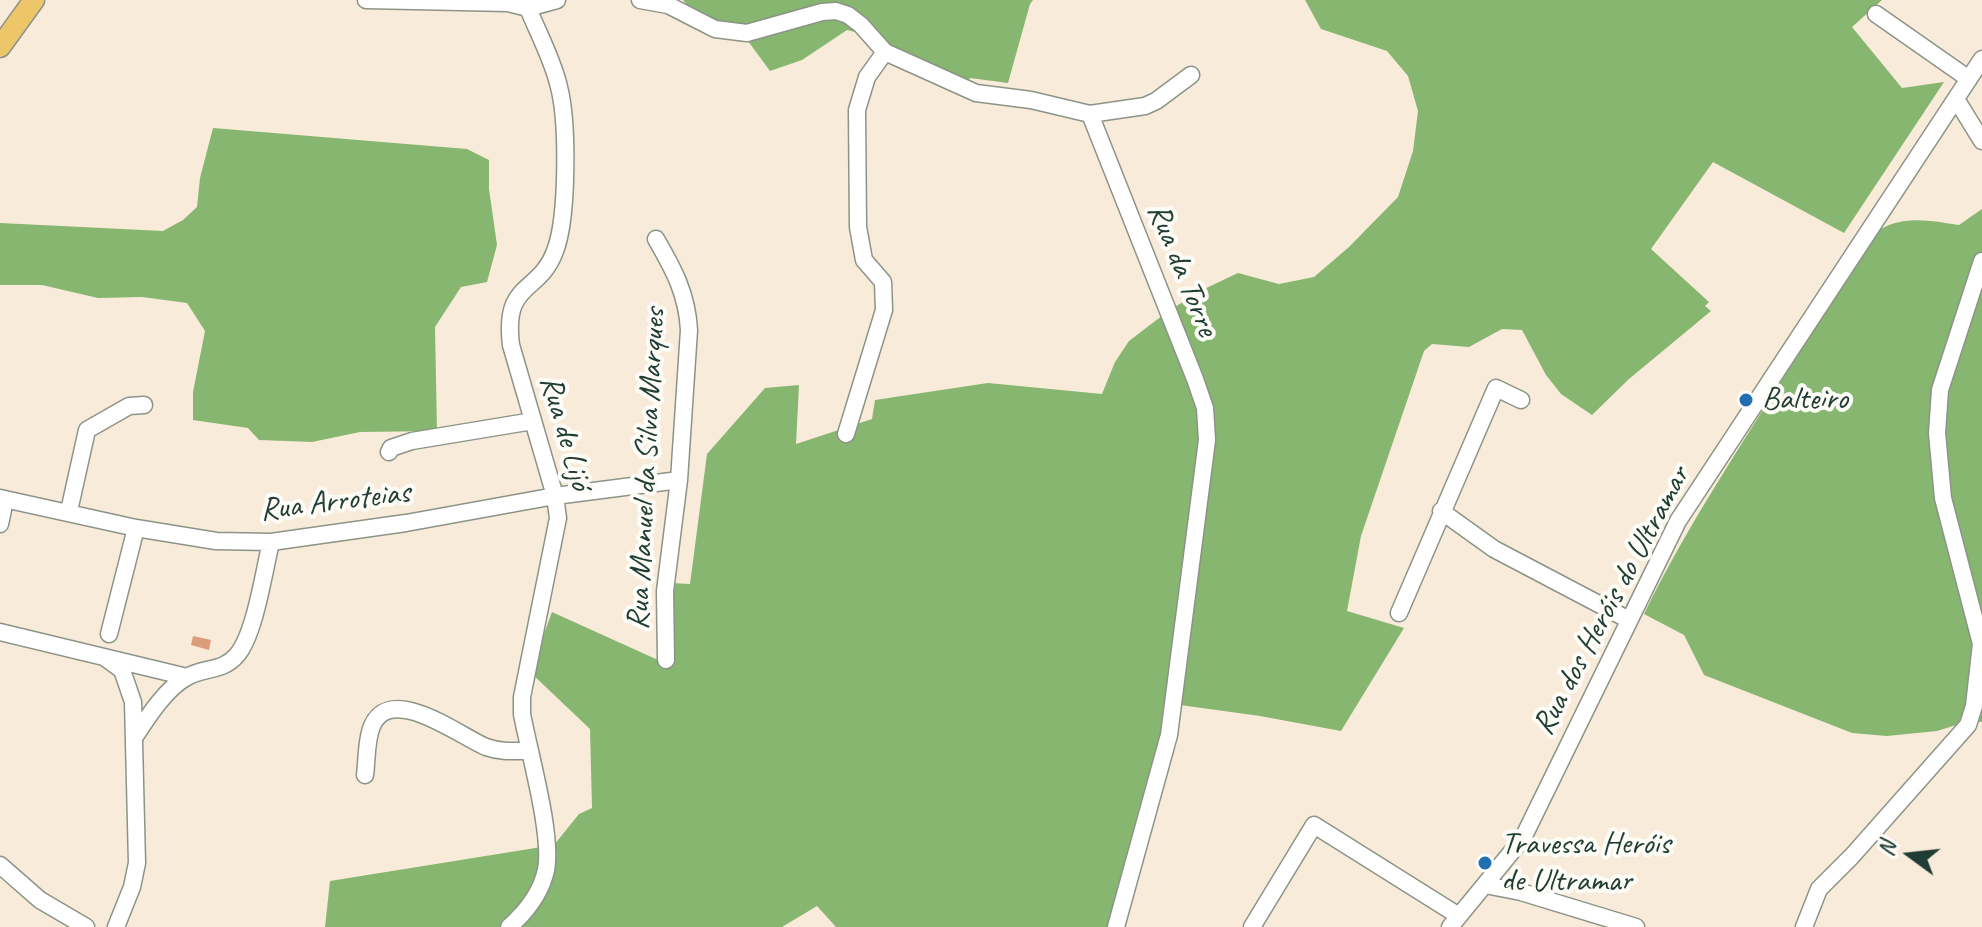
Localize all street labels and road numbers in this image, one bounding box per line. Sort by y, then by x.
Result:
street label: Rua da Torre [1138,198,1226,342]
street label: Rua Manuel da Silva Marques [619,307,675,631]
street label: Rua de Lijó [530,371,600,495]
street label: Rua dos Heróis do Ultramar [1525,460,1699,742]
street label: Rua Arroteias [258,474,412,530]

